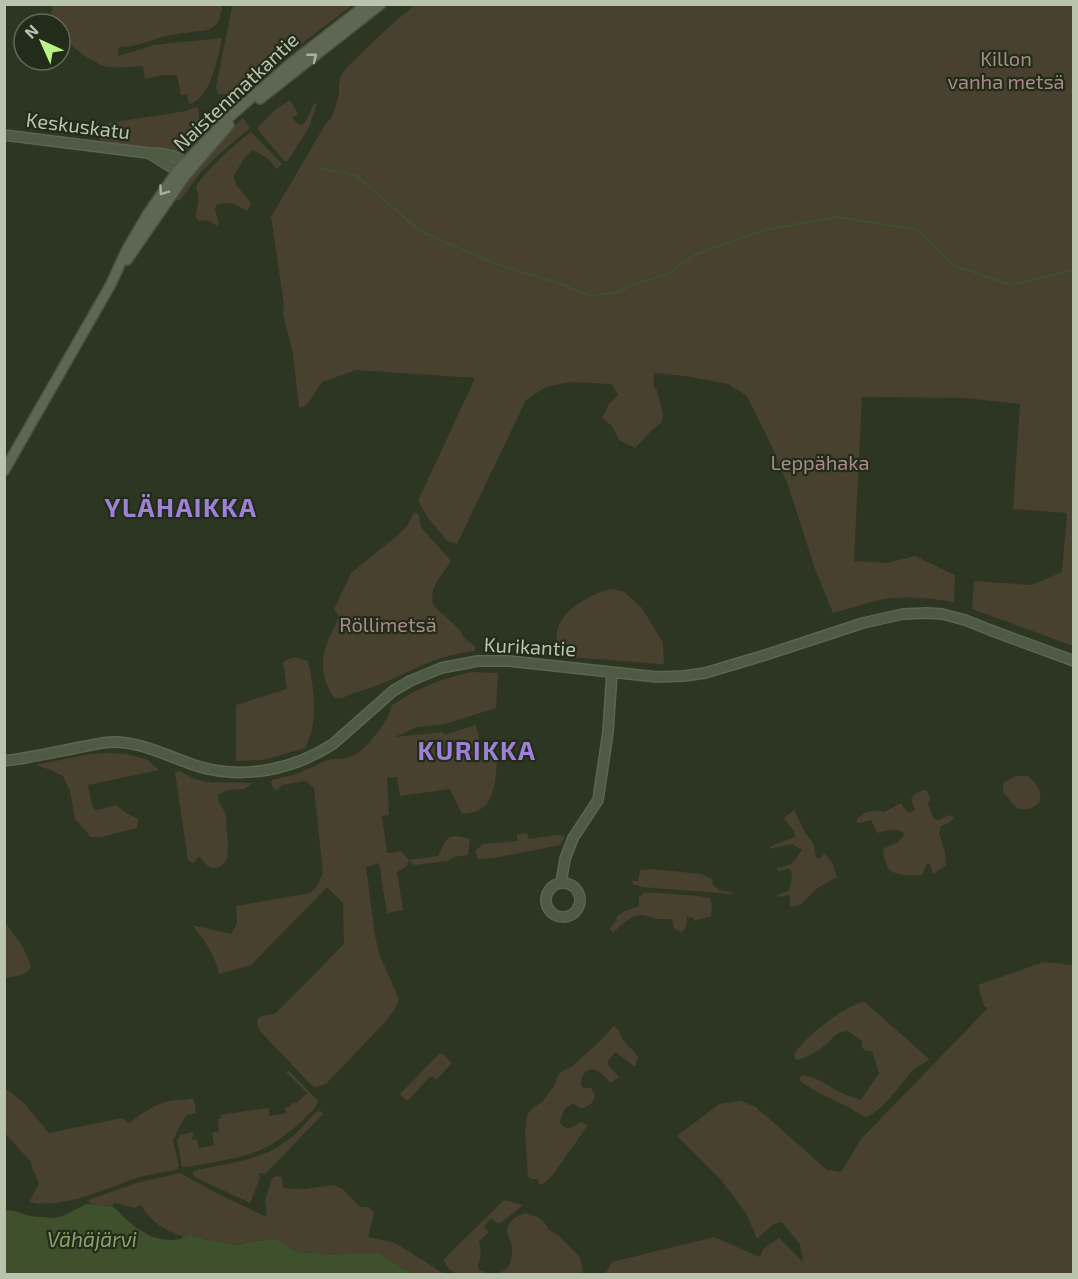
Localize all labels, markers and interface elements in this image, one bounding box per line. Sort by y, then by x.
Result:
north arrow [12,12,72,72]
text: N [20,20,42,42]
street label: Naistenmatkantie [168,27,303,155]
park label: Killon vanha metsä [947,46,1065,93]
one-way arrow [306,54,317,65]
street label: Keskuskatu [25,107,131,143]
one-way arrow [159,185,170,196]
park label: Leppähaka [771,450,869,474]
district label: YLÄHAIKKA [105,491,257,522]
park label: Röllimetsä [339,612,437,636]
street label: Kurikantie [483,632,577,660]
district label: KURIKKA [417,734,537,765]
water label: Vähäjärvi [47,1226,137,1252]

